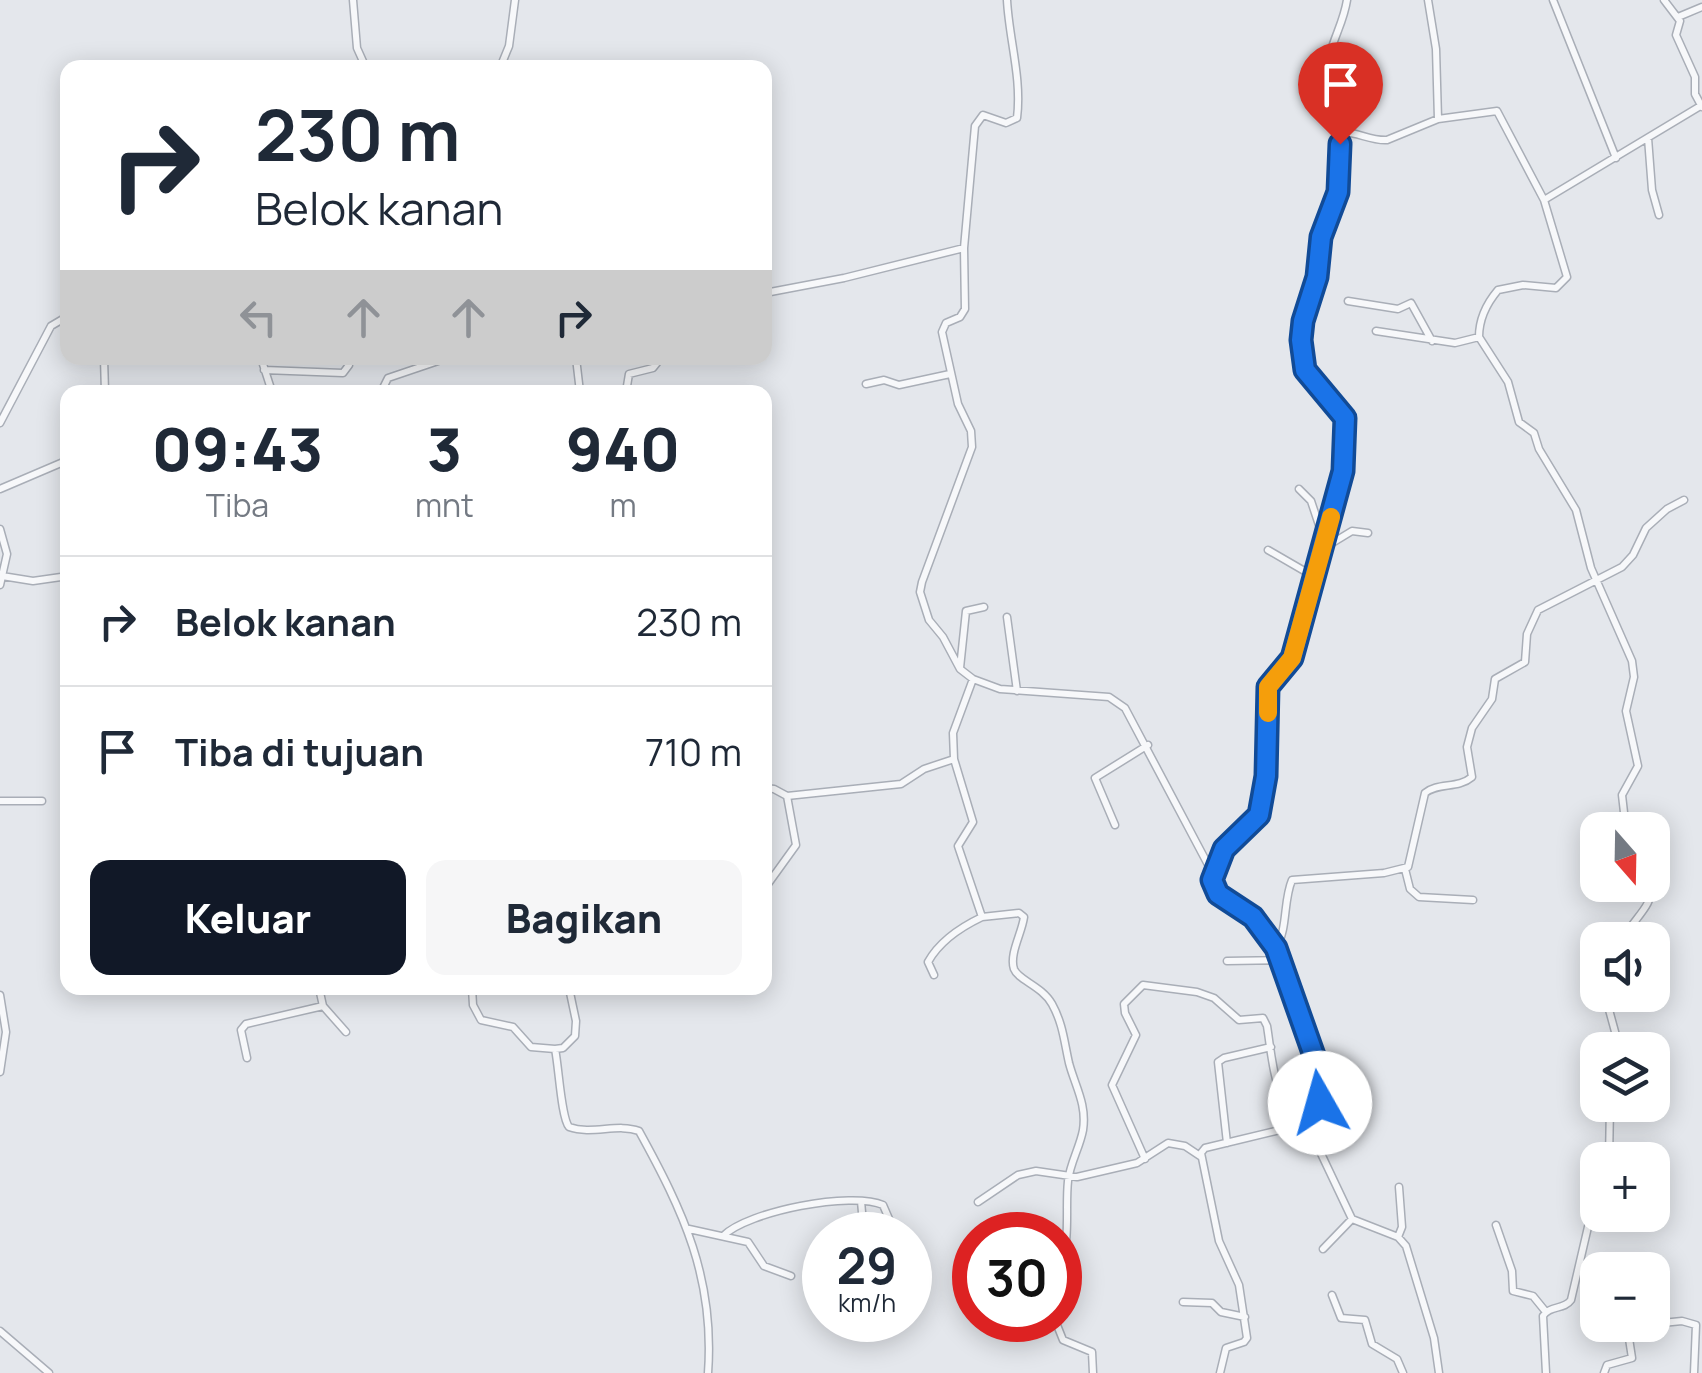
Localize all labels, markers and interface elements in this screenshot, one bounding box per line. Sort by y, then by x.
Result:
pin [1298,42,1383,145]
icon: arrive [1313,57,1368,112]
text: 230 m [255,86,460,182]
icon: right [90,100,220,230]
text: Belok kanan [255,177,503,239]
icon: left [231,290,286,345]
icon: ahead [336,290,391,345]
icon: ahead [441,290,496,345]
icon: right [546,290,601,345]
text: 09:43 [152,407,323,489]
text: 3 [427,407,462,489]
text: 940 [566,407,680,489]
text: Tiba [206,483,269,527]
text: mnt [415,483,474,527]
text: m [609,483,637,527]
icon: right [90,594,145,649]
text: Belok kanan [175,595,396,647]
text: 230 m [636,595,742,647]
icon: arrive [90,724,145,779]
text: Tiba di tujuan [175,725,424,777]
text: 710 m [645,725,742,777]
north arrow [1580,812,1670,902]
map controls [1580,812,1670,1342]
button: Keluar [90,860,406,975]
button: Bagikan [426,860,742,975]
button: sound [1580,922,1670,1012]
button: layers [1580,1032,1670,1122]
position arrow [1268,1051,1372,1155]
button: + [1580,1142,1670,1232]
speed limit sign: 30 [952,1212,1082,1342]
text: 29 [837,1231,897,1299]
button: − [1580,1252,1670,1342]
text: km/h [838,1285,896,1320]

